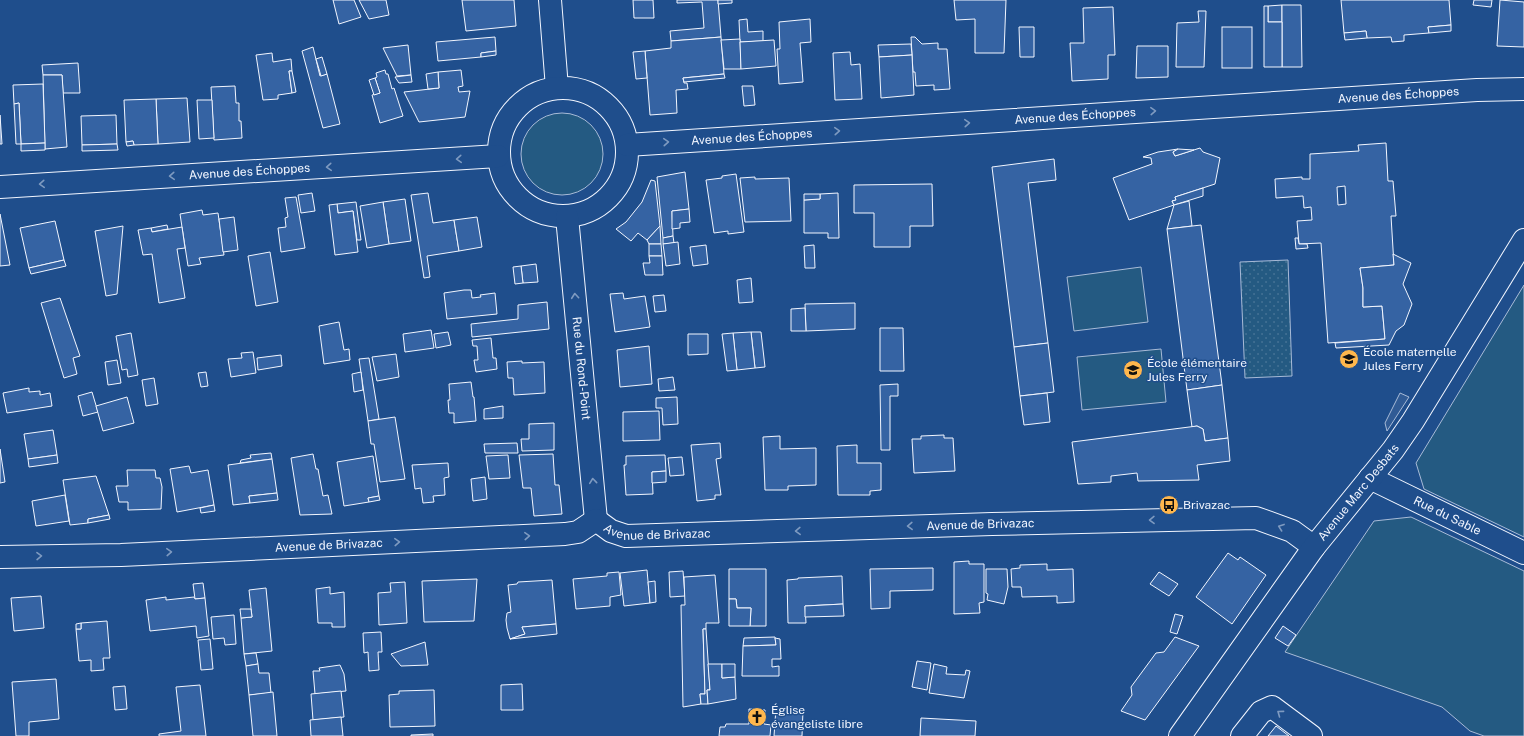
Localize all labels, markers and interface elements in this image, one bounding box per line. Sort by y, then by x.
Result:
street label: Avenue des Échoppes [1337,84,1459,106]
street label: Avenue des Échoppes [1014,105,1136,127]
one-way arrow [1150,107,1156,116]
one-way arrow [964,118,970,127]
street label: Avenue des Échoppes [691,126,813,148]
one-way arrow [834,126,840,135]
one-way arrow [663,138,669,147]
one-way arrow [456,154,462,163]
street label: Avenue des Échoppes [188,161,311,182]
one-way arrow [326,162,332,171]
one-way arrow [169,172,175,181]
one-way arrow [39,180,45,189]
one-way arrow [570,293,579,299]
street label: Rue du Rond-Point [570,316,593,421]
place label: École maternelle Jules Ferry [1363,345,1457,373]
school or university icon: École maternelle Jules Ferry [1338,348,1360,370]
place label: École élémentaire Jules Ferry [1147,356,1247,384]
school or university icon: École élémentaire Jules Ferry [1122,359,1144,381]
street label: Avenue Marc Desbats [1315,441,1402,544]
one-way arrow [588,478,597,484]
street label: Rue du Sable [1411,493,1484,538]
bus stop icon: Brivazac [1158,494,1180,516]
place label: Brivazac [1183,498,1230,512]
street label: Avenue de Brivazac [926,516,1035,533]
one-way arrow [1149,516,1155,524]
street label: Avenue de Brivazac [601,521,711,543]
one-way arrow [907,522,913,531]
one-way arrow [1277,523,1284,531]
one-way arrow [795,526,801,535]
one-way arrow [524,532,530,540]
street label: Avenue de Brivazac [274,536,383,555]
one-way arrow [394,538,400,546]
one-way arrow [166,548,172,557]
one-way arrow [36,552,42,560]
place label: Église évangeliste libre [771,703,863,731]
church icon: Église évangeliste libre [746,706,768,728]
one-way arrow [1277,710,1284,718]

